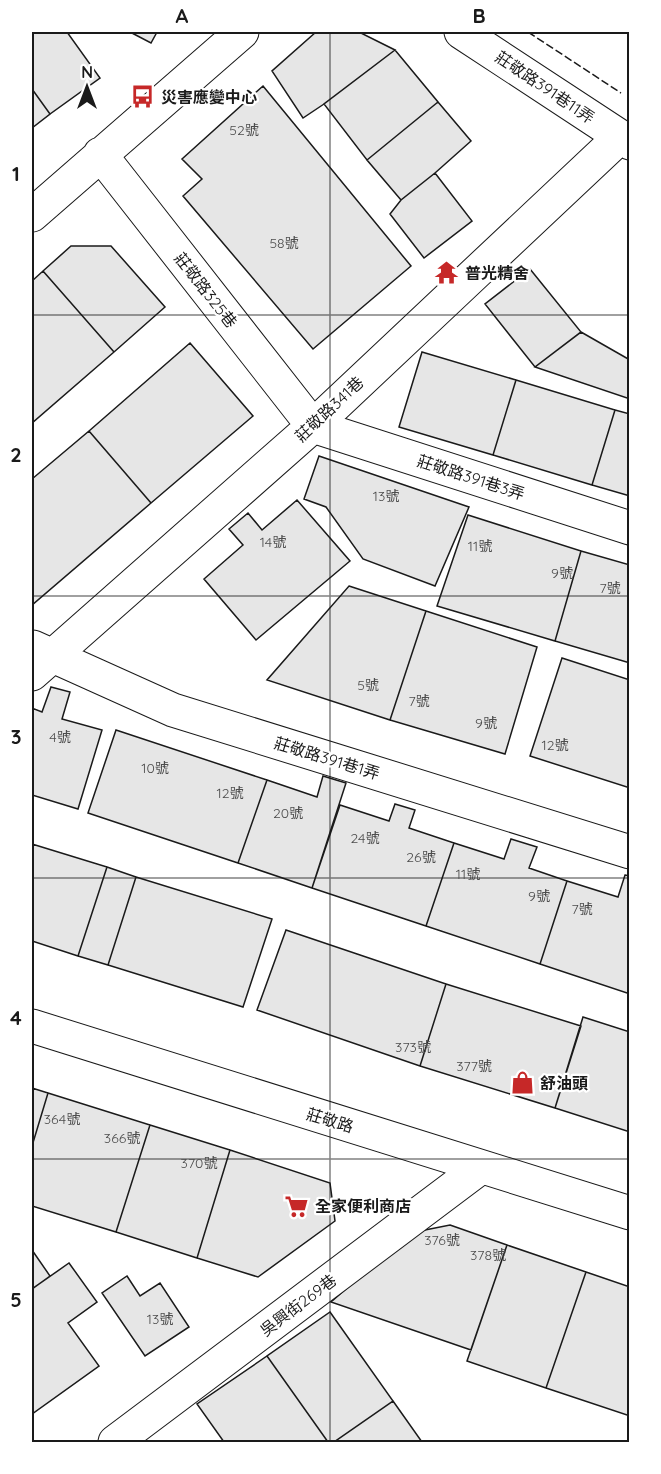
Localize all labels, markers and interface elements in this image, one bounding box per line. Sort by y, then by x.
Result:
text: A [176,3,189,28]
text: B [472,3,486,28]
street label: 莊敬路391巷11弄 [492,46,598,128]
north arrow [57,57,117,117]
text: N [81,62,93,82]
bus stop icon: 災害應變中心 [130,84,156,110]
place label: 災害應變中心 [161,87,257,107]
house number: 52號 [229,121,259,139]
text: 1 [12,161,20,186]
house number: 58號 [269,234,299,252]
street label: 莊敬路325巷 [170,248,242,332]
temple icon: 普光精舍 [434,260,460,286]
place label: 普光精舍 [465,263,529,283]
street label: 莊敬路341巷 [291,372,367,446]
text: 2 [10,442,22,467]
street label: 莊敬路391巷3弄 [415,450,527,504]
house number: 13號 [373,487,399,505]
house number: 14號 [260,533,286,551]
house number: 11號 [468,537,492,555]
house number: 9號 [551,564,573,582]
house number: 7號 [599,579,621,597]
house number: 5號 [357,676,379,694]
house number: 7號 [408,692,430,710]
house number: 9號 [475,714,497,732]
text: 3 [11,724,21,749]
house number: 4號 [49,728,71,746]
street label: 莊敬路391巷1弄 [272,732,382,784]
house number: 12號 [542,736,568,754]
house number: 10號 [141,759,169,777]
house number: 12號 [217,784,243,802]
house number: 20號 [273,804,303,822]
house number: 24號 [351,829,379,847]
house number: 26號 [406,848,436,866]
house number: 11號 [456,865,480,883]
house number: 9號 [528,887,550,905]
house number: 7號 [571,900,593,918]
text: 4 [10,1005,22,1030]
house number: 373號 [395,1038,431,1056]
house number: 377號 [456,1057,492,1075]
shop icon: 舒油頭 [509,1070,535,1096]
place label: 舒油頭 [540,1073,588,1093]
street label: 莊敬路 [304,1103,356,1137]
house number: 364號 [44,1110,80,1128]
house number: 366號 [104,1129,140,1147]
house number: 370號 [181,1154,217,1172]
supermarket icon: 全家便利商店 [284,1193,310,1219]
place label: 全家便利商店 [315,1196,411,1216]
house number: 376號 [424,1231,460,1249]
house number: 378號 [470,1246,506,1264]
street label: 吳興街269巷 [256,1270,340,1340]
text: 5 [10,1287,22,1312]
house number: 13號 [147,1310,173,1328]

